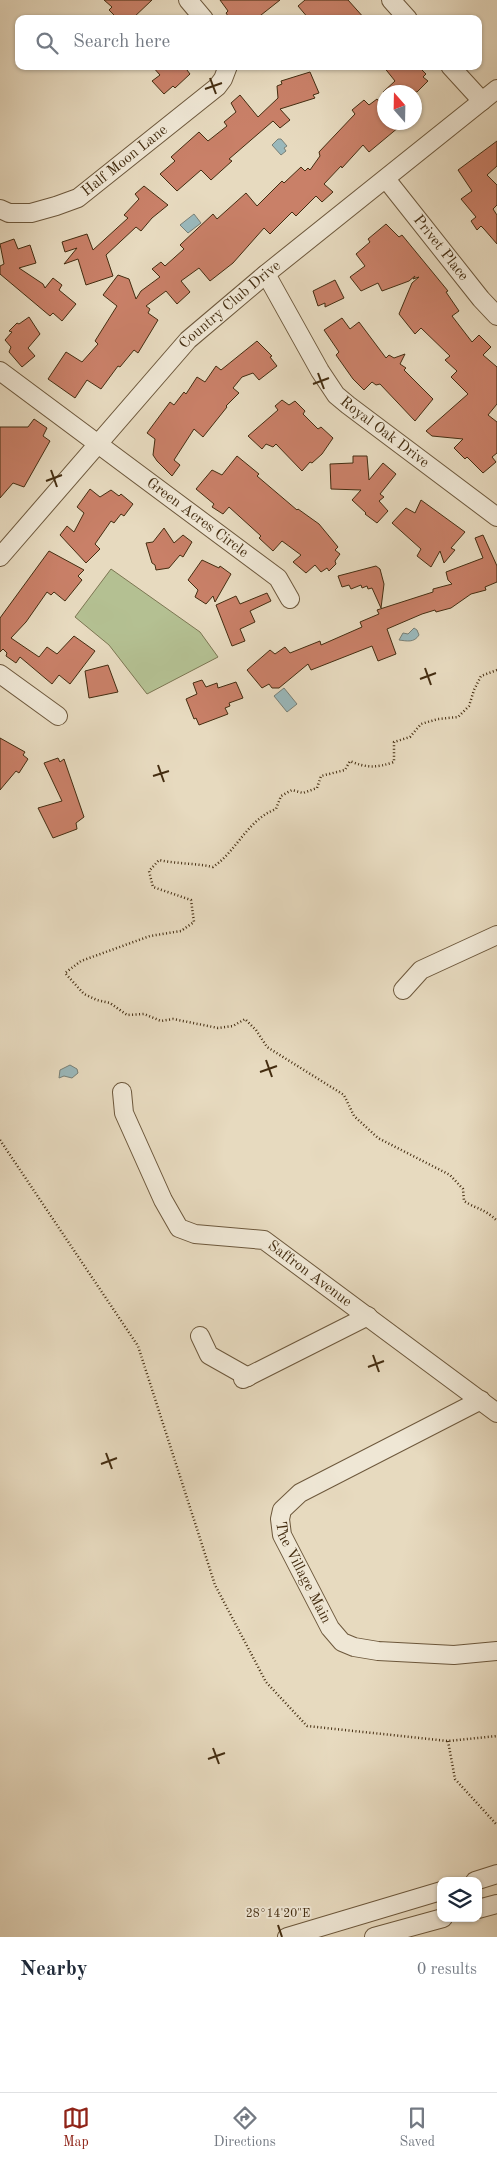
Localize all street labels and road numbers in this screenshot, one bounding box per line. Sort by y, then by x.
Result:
street label: Half Moon Lane [79,122,170,199]
street label: Privet Place [410,212,471,284]
street label: Country Club Drive [177,258,284,352]
street label: Royal Oak Drive [337,394,432,471]
street label: Green Acres Circle [144,475,251,561]
street label: Saffron Avenue [265,1238,355,1310]
street label: The Village Main [273,1521,334,1626]

